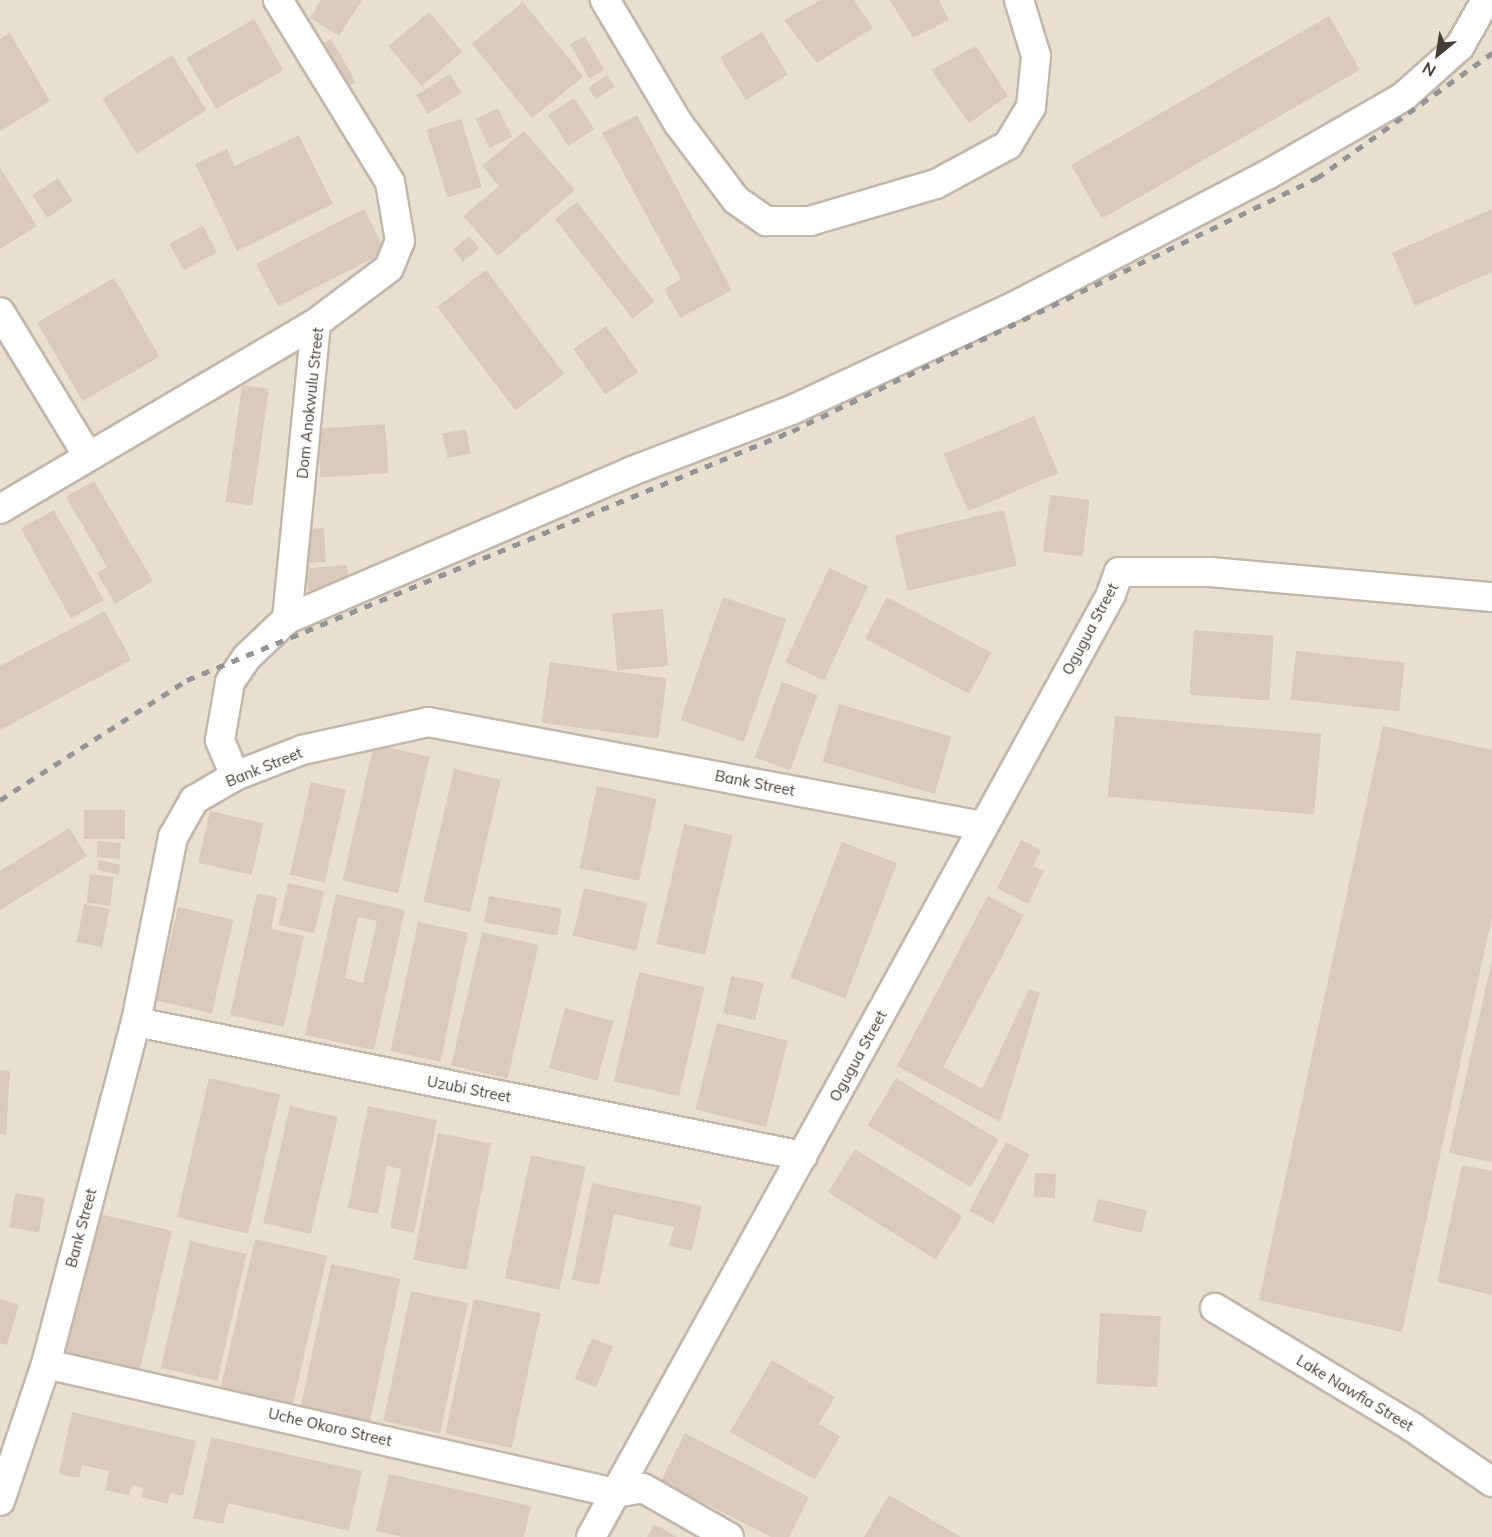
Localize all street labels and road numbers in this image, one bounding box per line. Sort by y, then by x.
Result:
street label: Dom Anokwulu Street [293,326,327,480]
street label: Ogugua Street [1058,580,1122,678]
street label: Bank Street [223,743,305,791]
street label: Bank Street [713,766,797,800]
street label: Ogugua Street [826,1007,890,1105]
street label: Uzubi Street [425,1072,513,1106]
street label: Bank Street [62,1186,100,1270]
street label: Lake Nawfia Street [1293,1351,1417,1435]
street label: Uche Okoro Street [266,1404,394,1450]

